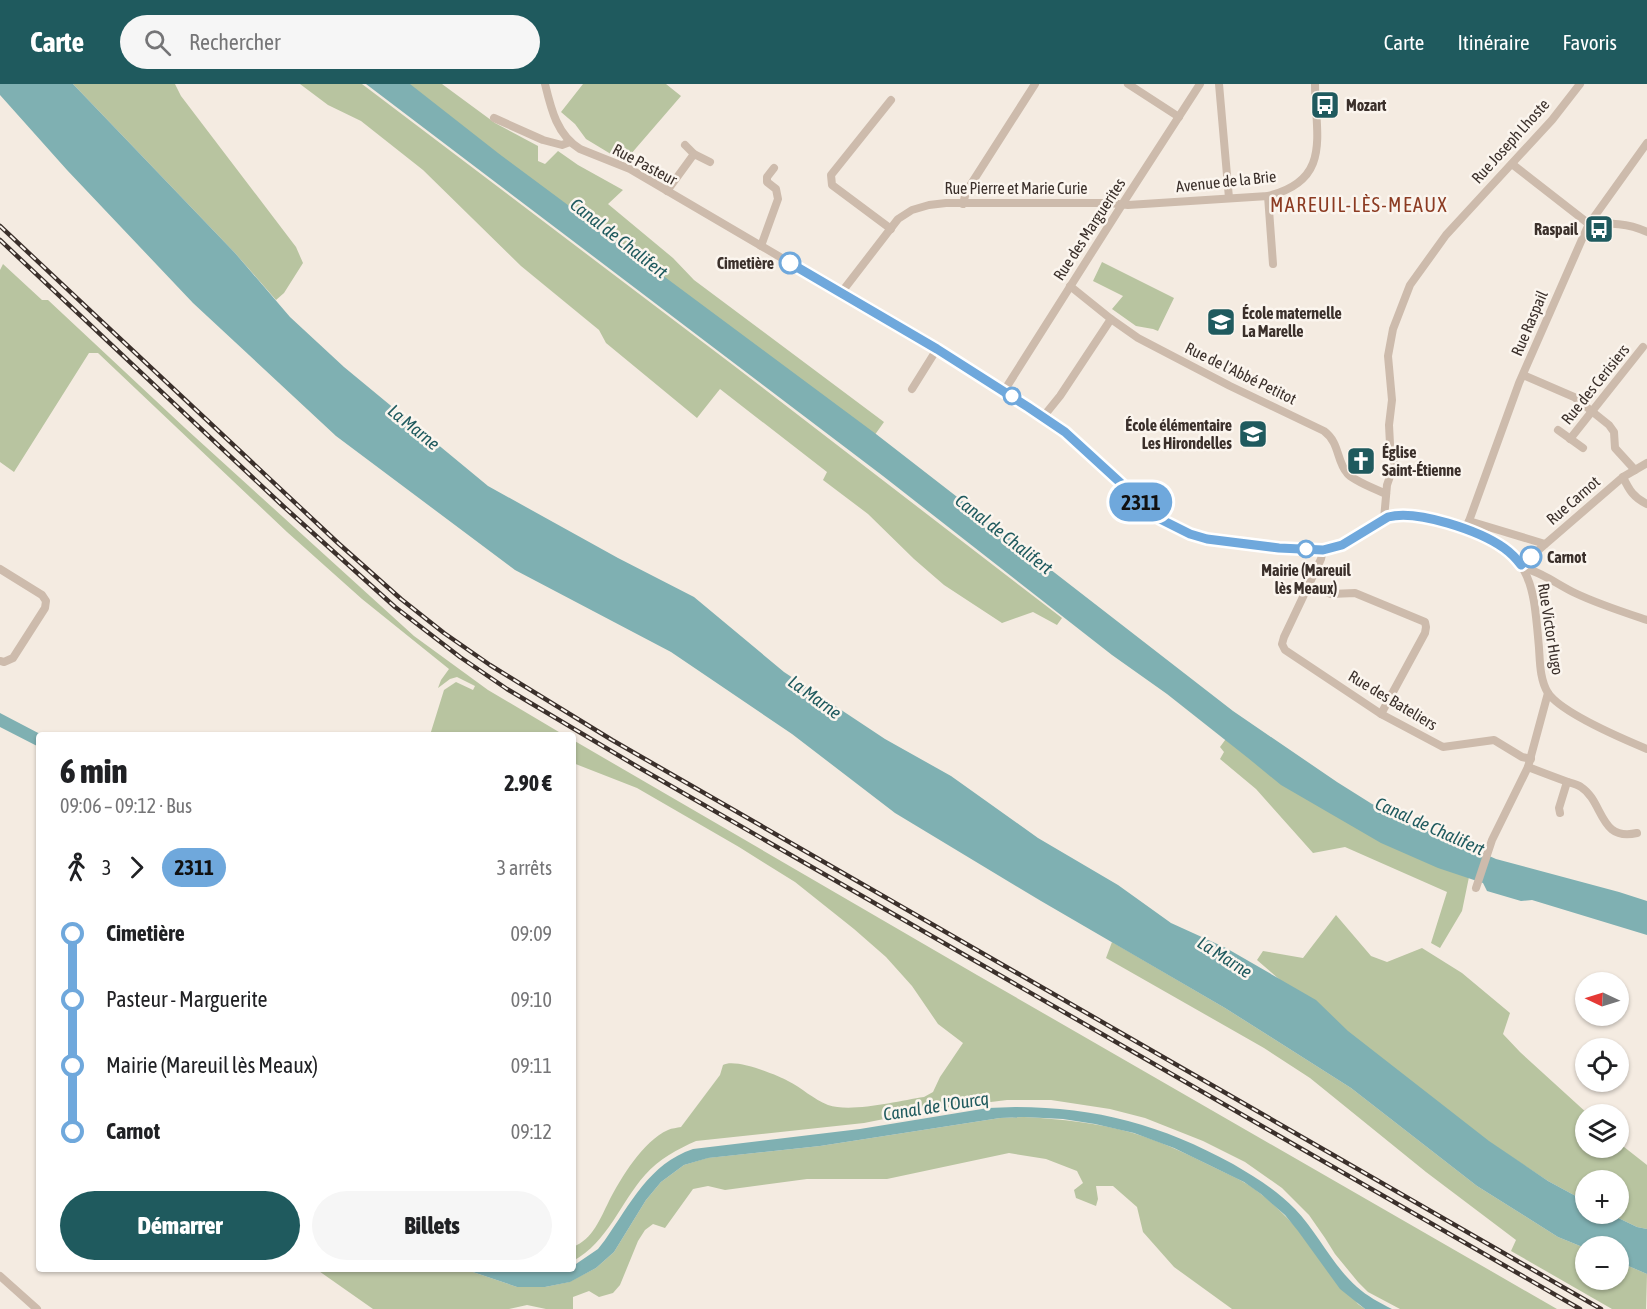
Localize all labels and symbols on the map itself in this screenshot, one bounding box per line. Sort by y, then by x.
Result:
bus stop icon: Mozart [1309,89,1341,121]
street label: Rue Joseph Lhoste [1467,95,1553,187]
place label: Mozart [1346,96,1387,114]
street label: Rue Pasteur [610,140,680,188]
street label: Avenue de la Brie [1175,167,1277,195]
street label: Rue des Marguerites [1049,174,1130,284]
street label: Rue Pierre et Marie Curie [944,179,1088,197]
district label: MAREUIL-LÈS-MEAUX [1270,193,1448,216]
water label: Canal de Chalifert [566,194,672,283]
bus stop icon: Raspail [1583,213,1615,245]
place label: Raspail [1534,220,1579,238]
marker: Cimetière [779,252,801,274]
place label: Cimetière [717,254,774,272]
street label: Rue Raspail [1507,287,1552,359]
place label: École maternelle La Marelle [1242,304,1342,340]
school or university icon: École maternelle La Marelle [1205,306,1237,338]
street label: Rue de l'Abbé Petitot [1183,338,1300,408]
street label: Rue des Cerisiers [1557,340,1633,428]
unlabelled marker [1003,387,1021,405]
water label: La Marne [384,400,444,454]
place label: École élémentaire Les Hirondelles [1125,416,1232,452]
school or university icon: École élémentaire Les Hirondelles [1237,418,1269,450]
place label: Église Saint-Étienne [1382,443,1461,479]
church icon: Église Saint-Étienne [1345,445,1377,477]
street label: Rue Carnot [1543,472,1604,528]
line badge: 2311 [1099,482,1183,522]
water label: Canal de Chalifert [951,490,1057,579]
marker: Mairie (Mareuil lès Meaux) [1297,540,1315,558]
marker: Carnot [1520,546,1542,568]
place label: Carnot [1547,548,1587,566]
place label: Mairie (Mareuil lès Meaux) [1261,561,1351,597]
street label: Rue Victor Hugo [1534,582,1567,676]
street label: Rue des Bateliers [1345,666,1441,734]
water label: La Marne [784,671,846,723]
water label: Canal de Chalifert [1372,793,1489,860]
water label: La Marne [1194,932,1256,982]
north arrow [1575,972,1629,1026]
water label: Canal de l'Ourcq [882,1087,990,1125]

